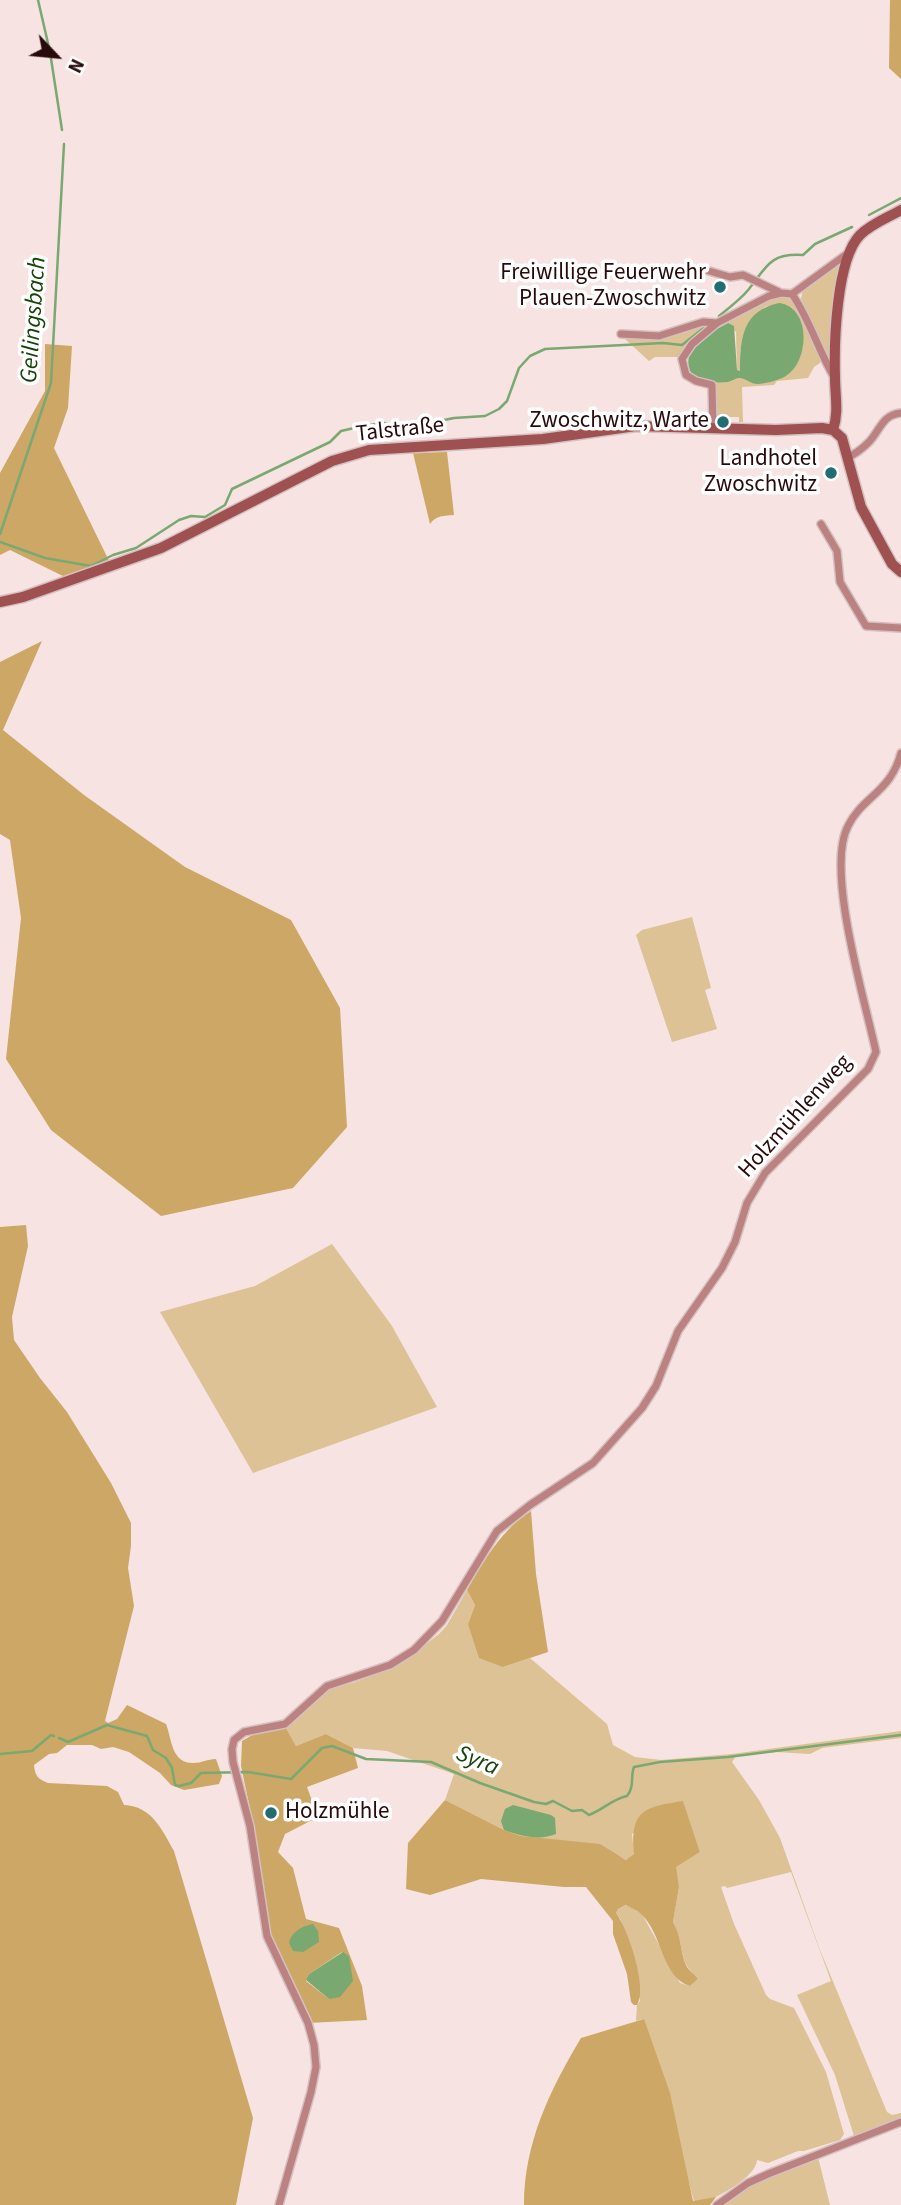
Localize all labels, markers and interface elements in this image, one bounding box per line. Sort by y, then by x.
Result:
north arrow [21,21,91,91]
text: N [60,54,90,77]
water label: Geilingsbach [16,256,54,384]
place label: Freiwillige Feuerwehr Plauen-Zwoschwitz [500,260,706,314]
marker: Freiwillige Feuerwehr Plauen-Zwoschwitz [712,279,728,295]
place label: Zwoschwitz, Warte [529,408,709,436]
street label: Talstraße [354,413,446,449]
marker: Zwoschwitz, Warte [715,414,731,430]
place label: Landhotel Zwoschwitz [704,446,817,500]
marker: Landhotel Zwoschwitz [823,465,839,481]
street label: Holzmühlenweg [733,1050,859,1184]
water label: Syra [451,1740,503,1784]
place label: Holzmühle [285,1799,389,1827]
marker: Holzmühle [263,1805,279,1821]

